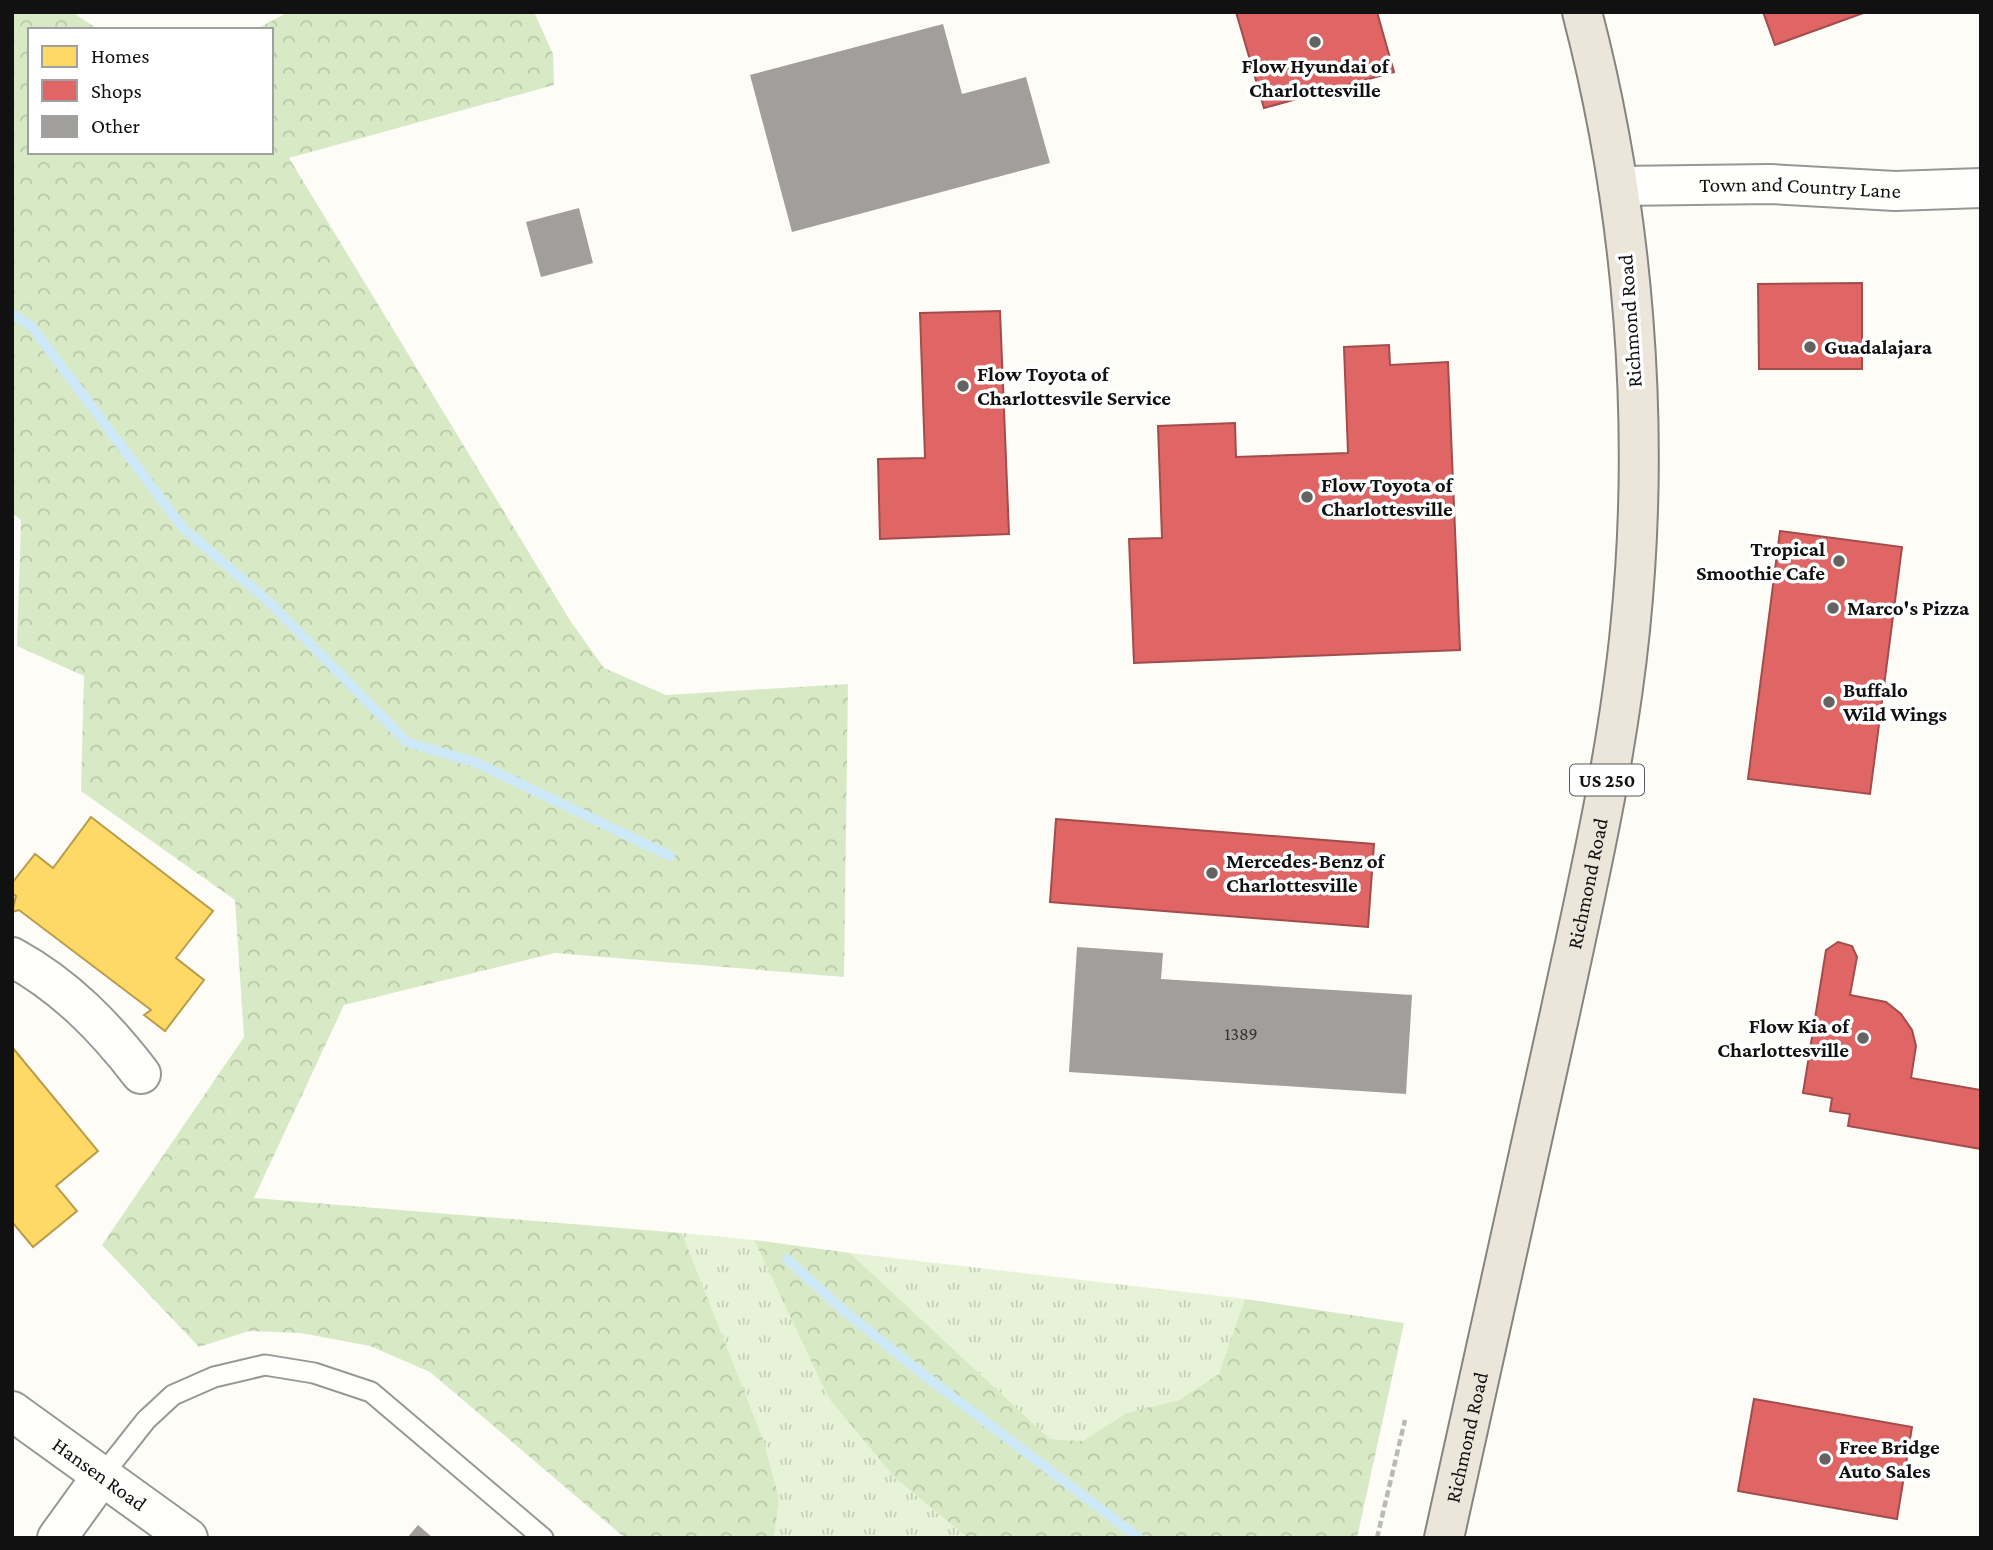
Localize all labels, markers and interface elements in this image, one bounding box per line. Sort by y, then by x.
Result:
legend [28,28,273,154]
marker: Flow Hyundai of Charlottesville [1307,34,1323,50]
text: Homes [91,44,150,68]
place label: Flow Hyundai of Charlottesville [1242,54,1390,102]
text: Shops [91,79,142,103]
text: Other [91,114,141,138]
street label: Town and Country Lane [1699,172,1901,203]
street label: Richmond Road [1613,254,1647,388]
place label: Guadalajara [1824,335,1933,359]
marker: Guadalajara [1802,339,1818,355]
place label: Flow Toyota of Charlottesvile Service [977,362,1171,410]
marker: Flow Toyota of Charlottesvile Service [955,378,971,394]
place label: Flow Toyota of Charlottesville [1321,473,1454,521]
marker: Flow Toyota of Charlottesville [1299,489,1315,505]
place label: Tropical Smoothie Cafe [1696,537,1825,585]
marker: Tropical Smoothie Cafe [1831,553,1847,569]
place label: Marco's Pizza [1847,596,1970,620]
marker: Marco's Pizza [1825,600,1841,616]
place label: Buffalo Wild Wings [1842,678,1948,726]
marker: Buffalo Wild Wings [1821,694,1837,710]
road number: US 250 [1570,764,1644,796]
street label: Richmond Road [1562,816,1613,951]
place label: Mercedes-Benz of Charlottesville [1226,849,1386,897]
marker: Mercedes-Benz of Charlottesville [1204,865,1220,881]
place label: Flow Kia of Charlottesville [1717,1014,1850,1062]
house number: 1389 [1224,1024,1258,1044]
marker: Flow Kia of Charlottesville [1855,1030,1871,1046]
street label: Richmond Road [1440,1370,1493,1505]
street label: Hansen Road [48,1432,151,1516]
place label: Free Bridge Auto Sales [1838,1435,1940,1483]
marker: Free Bridge Auto Sales [1817,1451,1833,1467]

